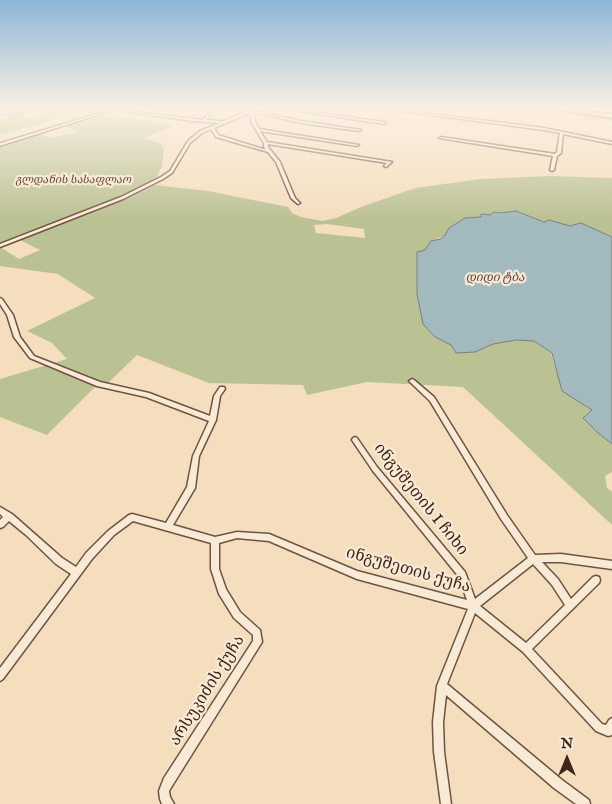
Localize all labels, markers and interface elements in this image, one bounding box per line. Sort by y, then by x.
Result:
park label: გლდანის სასაფლაო [15,174,131,188]
water label: დიდი ტბა [465,272,525,286]
street label: ინგუშეთის I ჩიხი [369,440,471,560]
street label: ინგუშეთის ქუჩა [343,544,473,598]
street label: არსუკიძის ქუჩა [166,632,250,750]
north arrow [542,734,592,784]
text: N [561,735,573,753]

